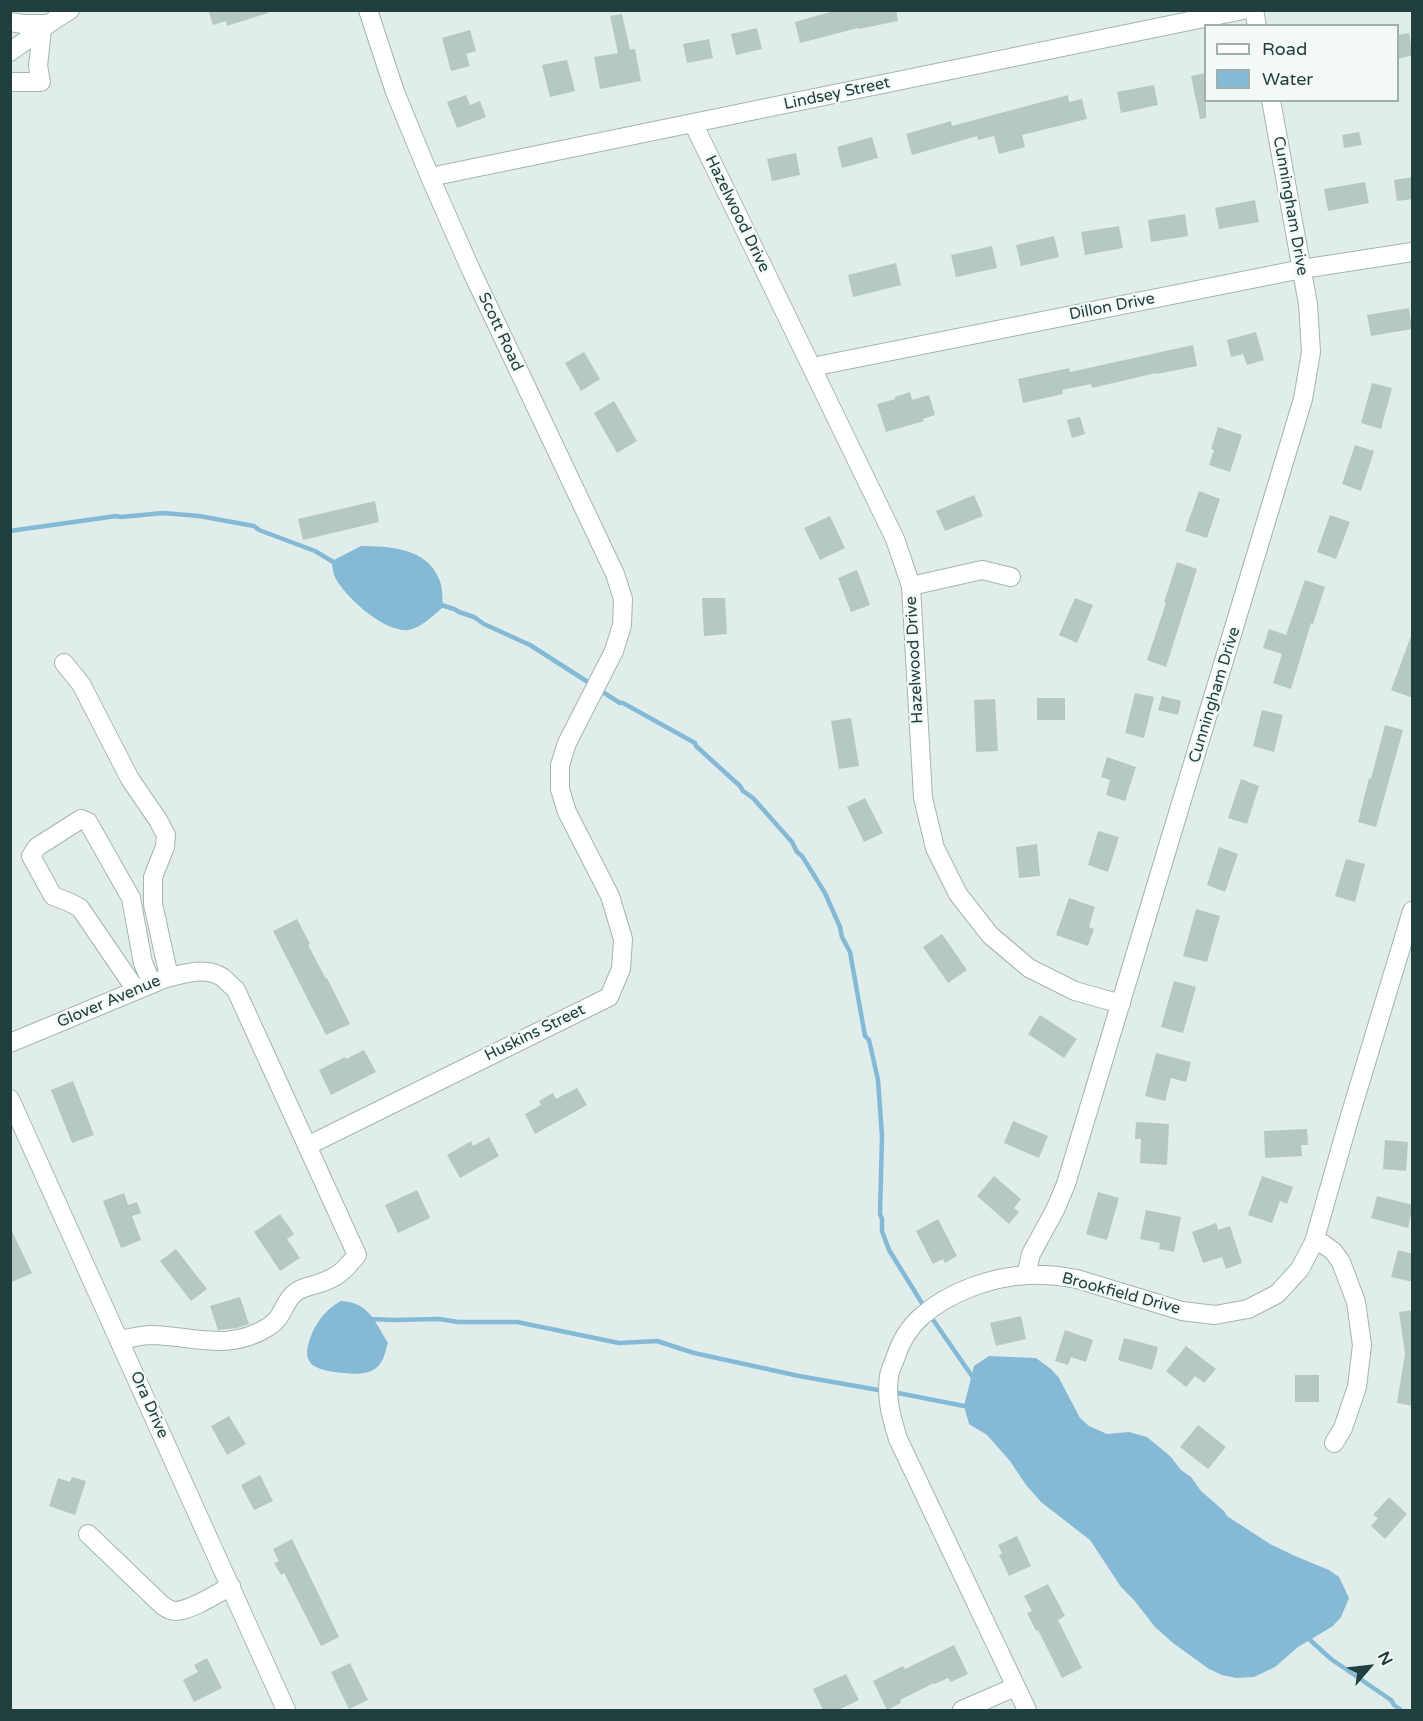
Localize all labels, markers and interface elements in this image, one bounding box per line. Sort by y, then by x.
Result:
legend [1204,24,1399,102]
text: Road [1262,38,1307,60]
text: Water [1262,68,1313,90]
street label: Lindsey Street [782,73,892,115]
street label: Cunningham Drive [1268,135,1312,277]
street label: Hazelwood Drive [700,152,774,276]
street label: Dillon Drive [1068,289,1156,325]
street label: Scott Road [473,290,527,374]
street label: Hazelwood Drive [902,596,928,724]
street label: Cunningham Drive [1185,625,1245,765]
street label: Glover Avenue [54,972,164,1032]
street label: Huskins Street [482,1000,588,1066]
street label: Brookfield Drive [1060,1269,1182,1319]
street label: Ora Drive [126,1368,172,1442]
north arrow [1339,1637,1399,1697]
text: N [1373,1648,1397,1669]

